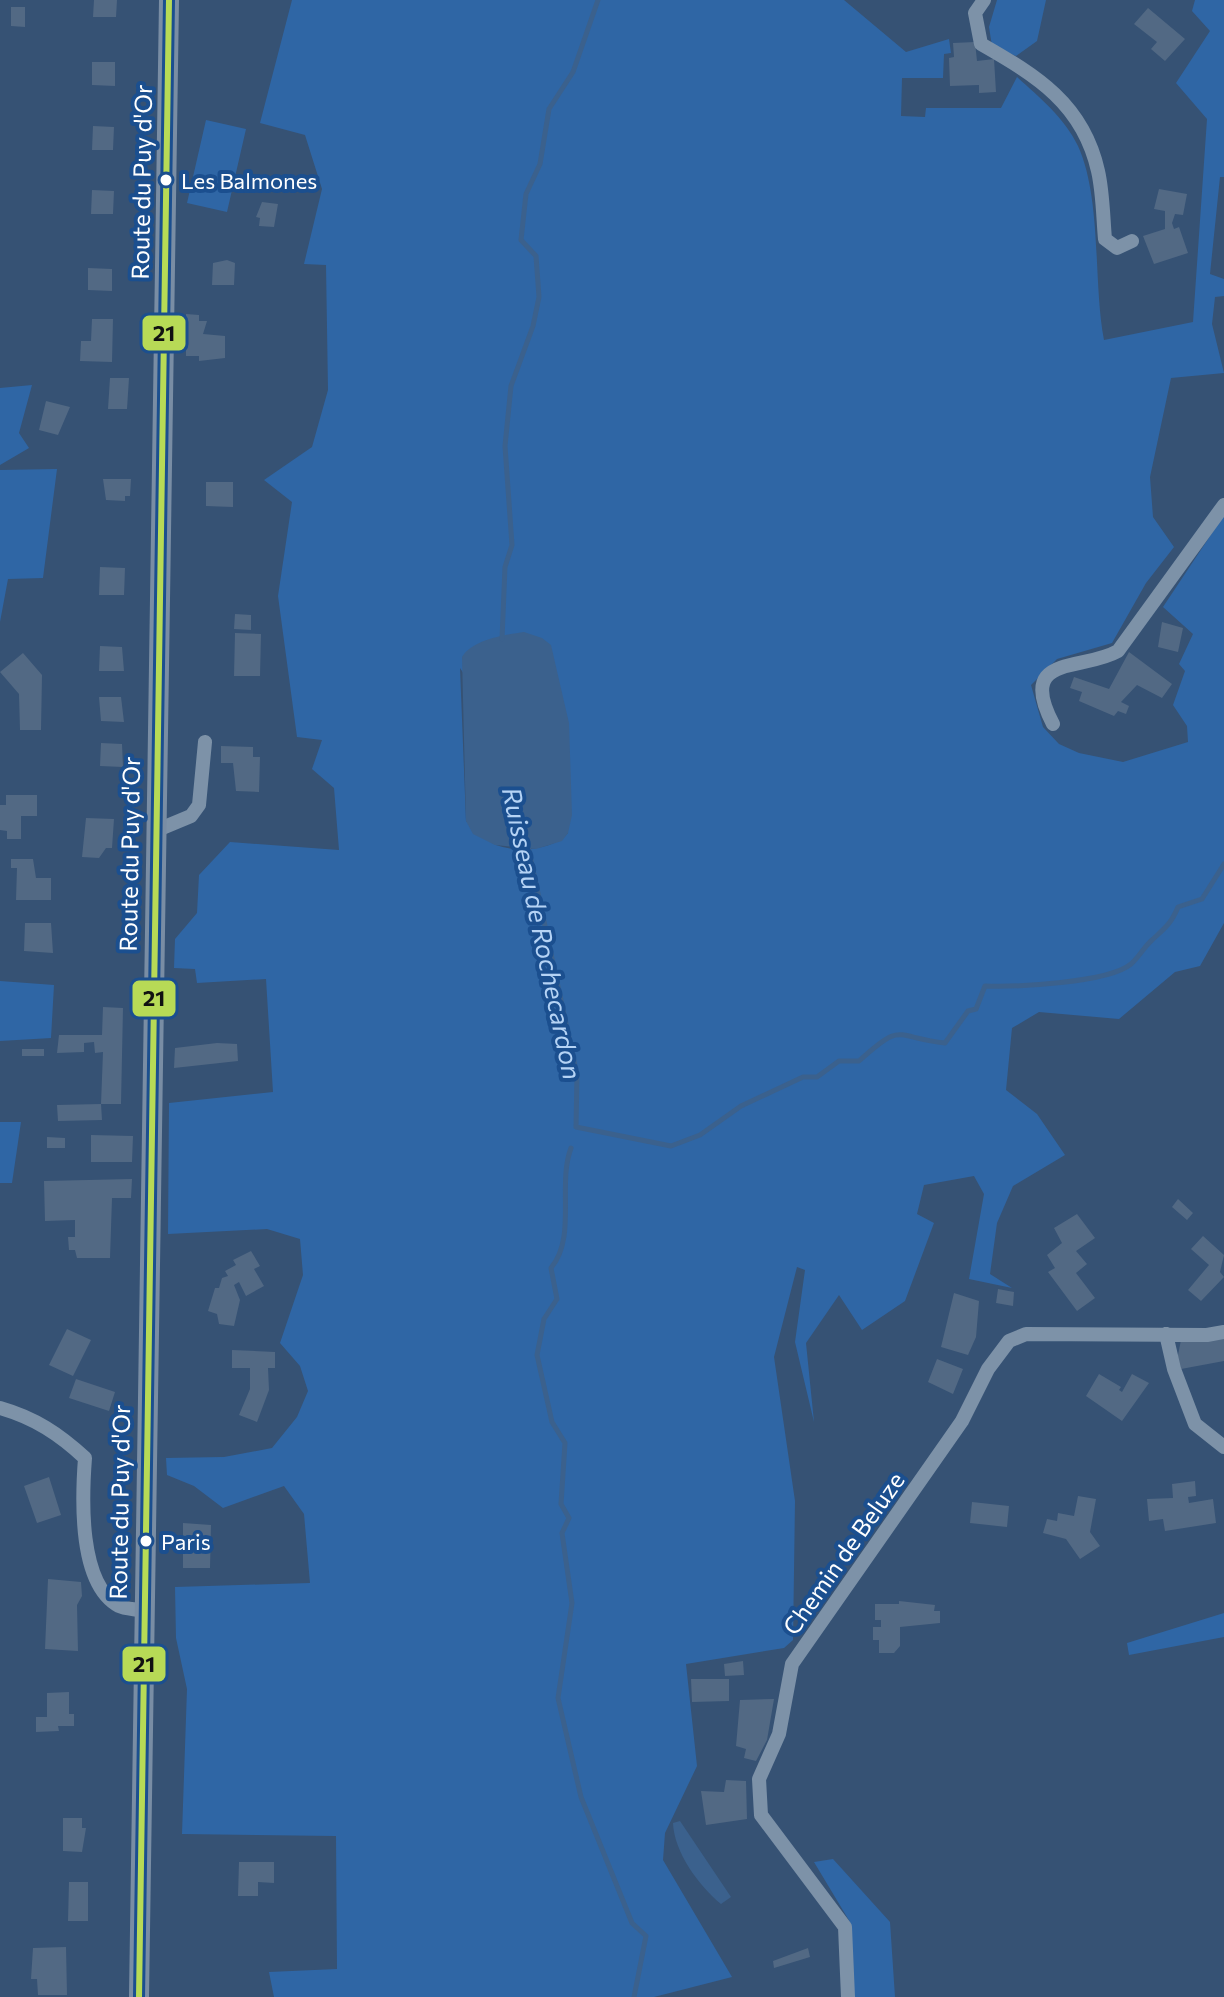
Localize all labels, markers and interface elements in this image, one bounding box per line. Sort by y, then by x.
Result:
street label: Route du Puy d'Or [125,84,157,280]
place label: Les Balmones [181,167,317,194]
marker: Les Balmones [158,172,174,188]
line badge: 21 [141,314,187,352]
text: 21 [153,319,175,346]
street label: Route du Puy d'Or [113,756,145,952]
water label: Ruisseau de Rochecardon [497,784,589,1082]
line badge: 21 [131,979,177,1018]
text: 21 [143,984,165,1011]
street label: Route du Puy d'Or [103,1404,135,1600]
street label: Chemin de Beluze [776,1466,910,1640]
place label: Paris [161,1528,211,1555]
marker: Paris [138,1533,154,1549]
line badge: 21 [121,1645,167,1683]
text: 21 [133,1650,155,1677]

